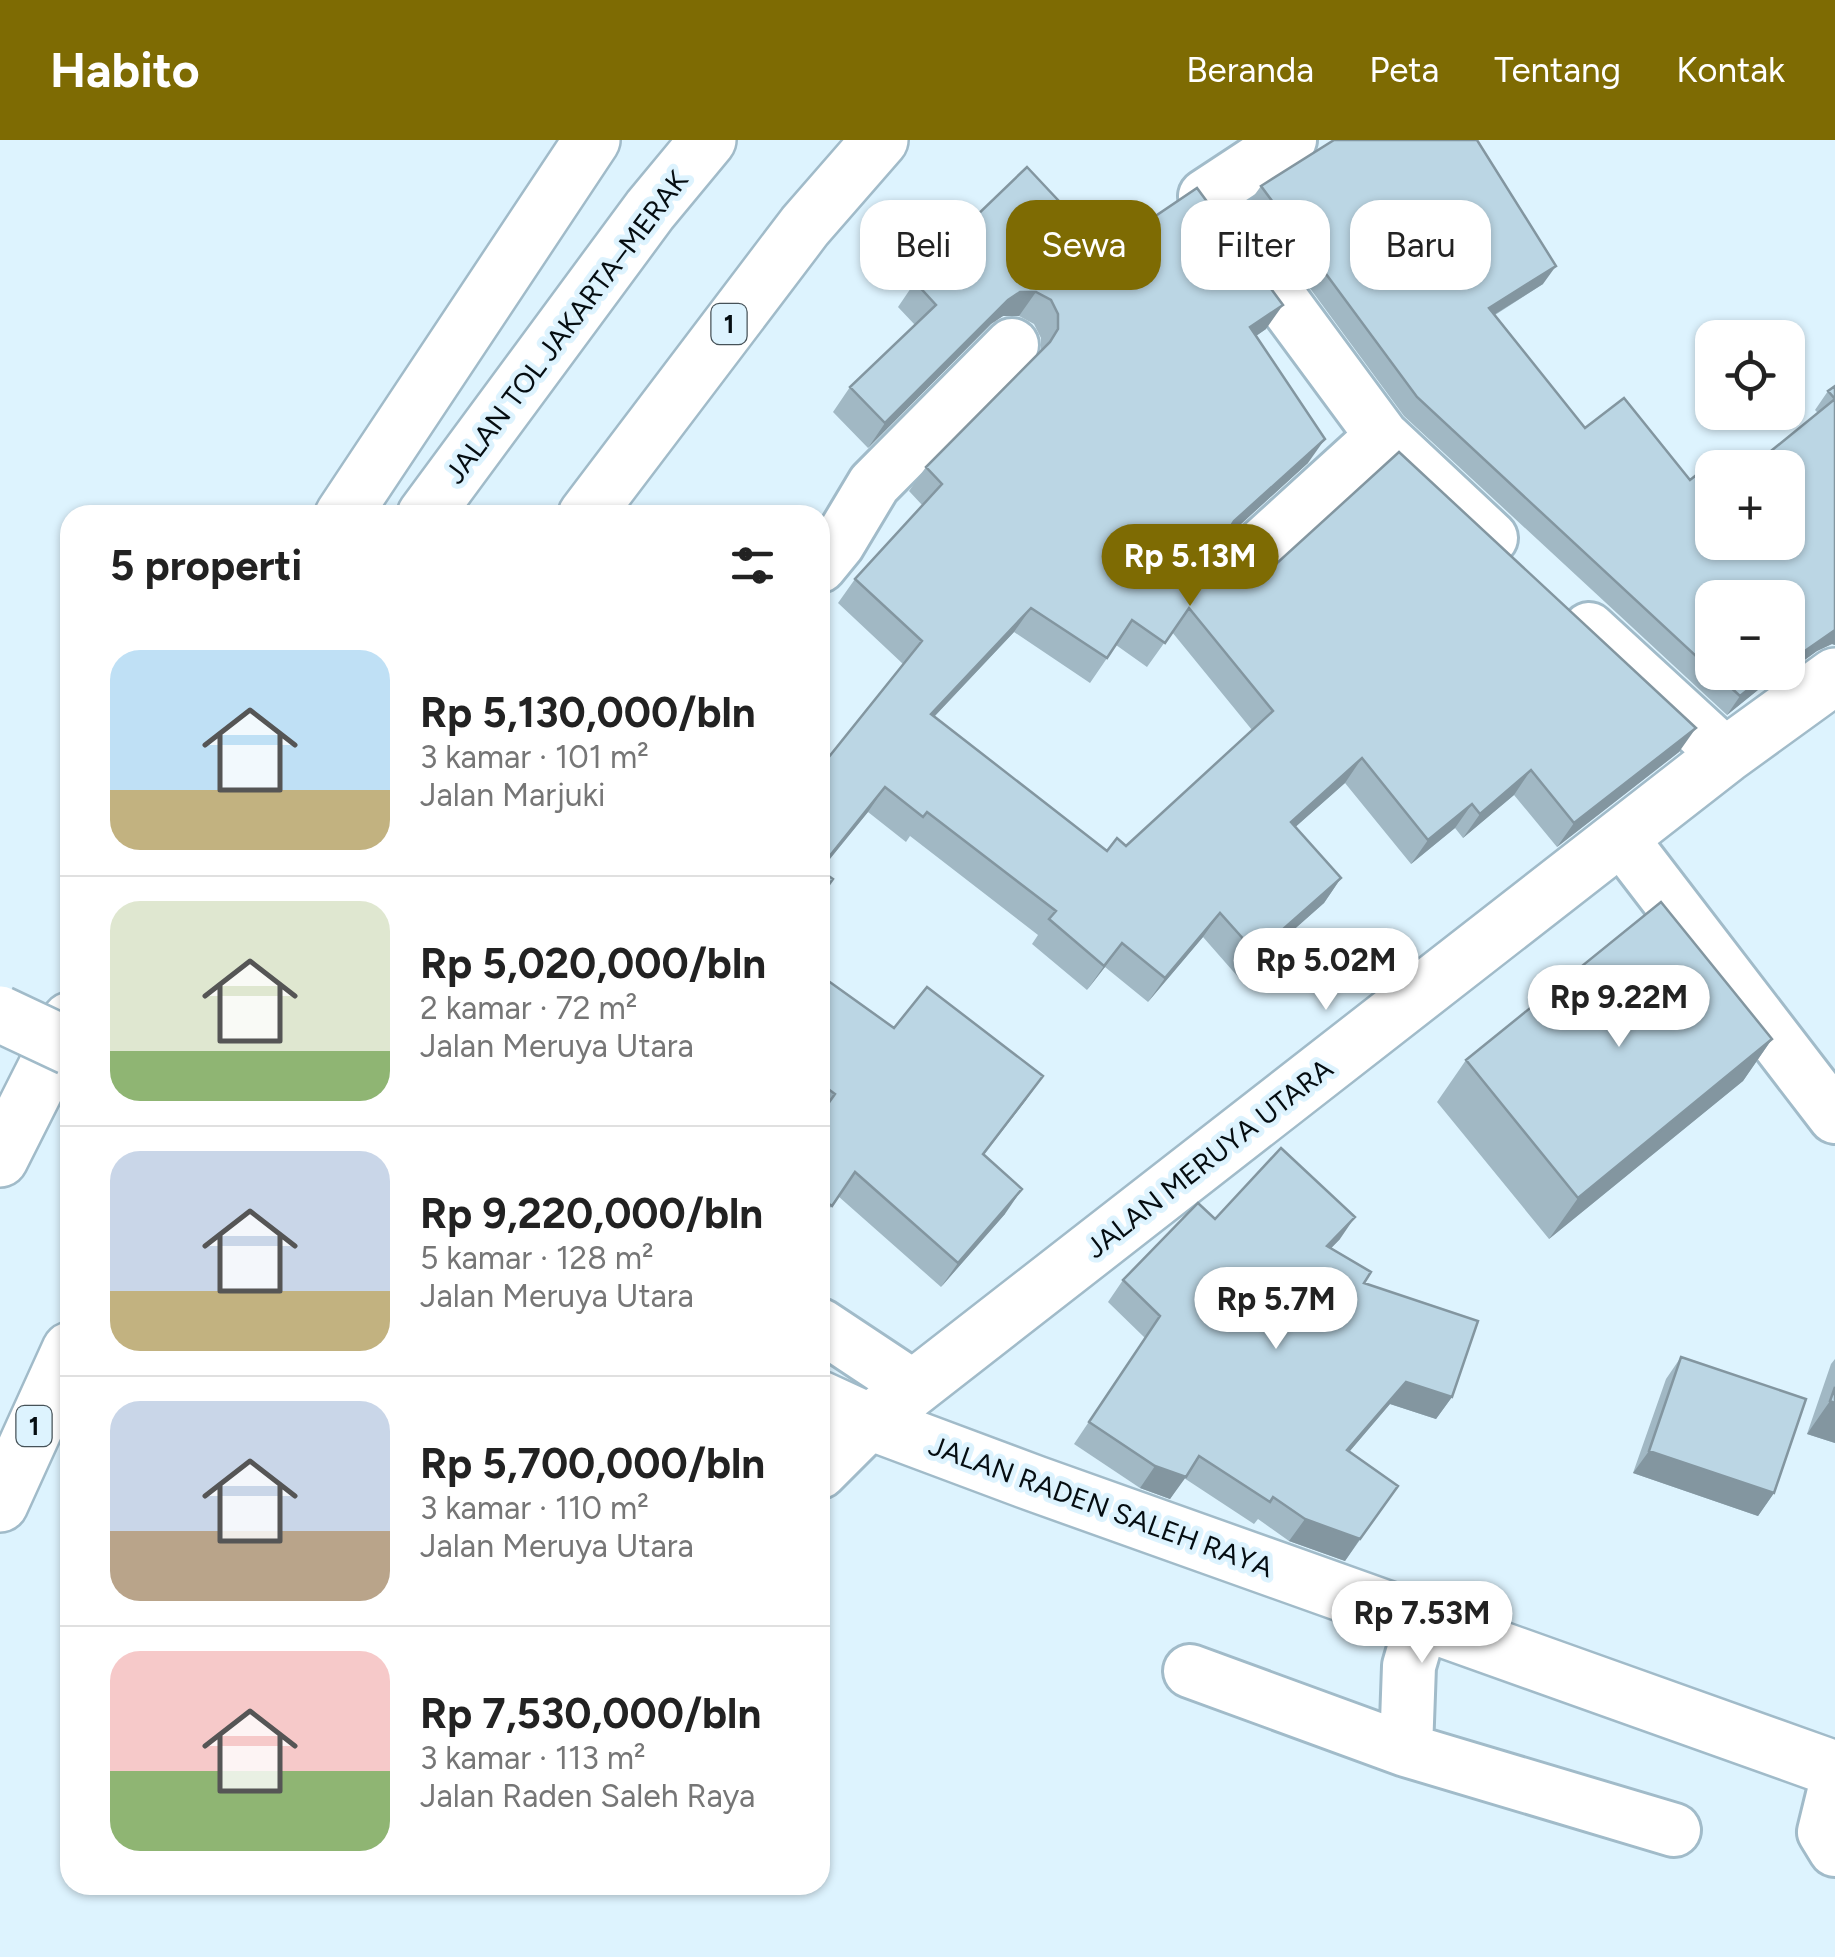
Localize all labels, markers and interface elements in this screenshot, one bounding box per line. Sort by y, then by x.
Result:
text: Habito [50,41,200,99]
text: Beranda [1186,49,1314,91]
text: Peta [1369,49,1439,91]
text: Tentang [1494,49,1621,91]
text: Kontak [1676,49,1785,91]
street label: JALAN TOL JAKARTA–MERAK [437,164,695,490]
chip: Beli [860,200,986,290]
chip: Sewa [1006,200,1161,290]
chip: Filter [1181,200,1330,290]
chip: Baru [1350,200,1491,290]
road number: 1 [712,304,746,344]
map controls [1695,320,1805,690]
button: locate [1695,320,1805,430]
button: + [1695,450,1805,560]
pin: Rp 5.13M [1087,524,1293,609]
text: Rp 5.13M [1124,537,1256,575]
icon: filters [725,538,780,593]
text: 5 properti [110,540,302,591]
button: − [1695,580,1805,690]
text: Rp 5,130,000/bln [420,687,756,738]
icon: home [190,690,310,810]
text: 3 kamar · 101 m² [420,738,649,776]
text: Jalan Marjuki [420,776,606,814]
pin: Rp 5.02M [1223,928,1429,1013]
text: Rp 5,020,000/bln [420,938,766,989]
icon: home [190,941,310,1061]
text: Rp 5.02M [1256,941,1396,979]
pin: Rp 9.22M [1516,965,1722,1050]
text: Rp 9.22M [1550,978,1688,1016]
text: 2 kamar · 72 m² [420,989,637,1027]
text: Jalan Meruya Utara [420,1027,694,1065]
street label: JALAN MERUYA UTARA [1079,1051,1339,1265]
text: Rp 9,220,000/bln [420,1188,763,1239]
icon: home [190,1191,310,1311]
text: 5 kamar · 128 m² [420,1239,654,1277]
pin: Rp 5.7M [1184,1267,1368,1352]
text: Jalan Meruya Utara [420,1277,694,1315]
text: Rp 5.7M [1216,1280,1336,1318]
road number: 1 [16,1406,52,1446]
street label: JALAN RADEN SALEH RAYA [924,1428,1278,1584]
text: Rp 5,700,000/bln [420,1438,765,1489]
icon: home [190,1441,310,1561]
text: 3 kamar · 110 m² [420,1489,649,1527]
text: Jalan Meruya Utara [420,1527,694,1565]
pin: Rp 7.53M [1319,1581,1525,1666]
text: Rp 7.53M [1353,1594,1491,1632]
text: Rp 7,530,000/bln [420,1688,761,1739]
icon: home [190,1691,310,1811]
text: 3 kamar · 113 m² [420,1739,646,1777]
text: Jalan Raden Saleh Raya [420,1777,755,1815]

